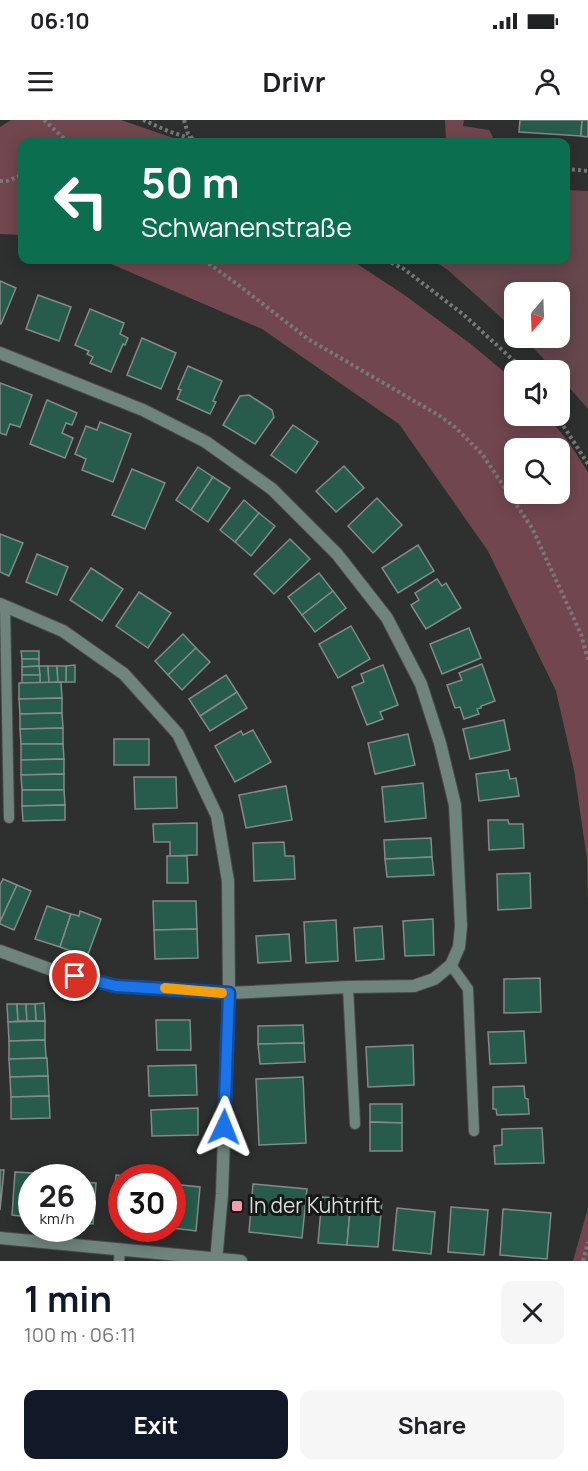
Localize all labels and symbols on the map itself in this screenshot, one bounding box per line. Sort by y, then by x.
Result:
north arrow [504,282,570,348]
pin [49,950,100,1001]
position arrow [192,1095,256,1159]
speed limit sign: 30 [108,1164,186,1242]
place label: In der Kuhtrift [249,1191,380,1219]
marker: In der Kuhtrift [230,1199,244,1213]

